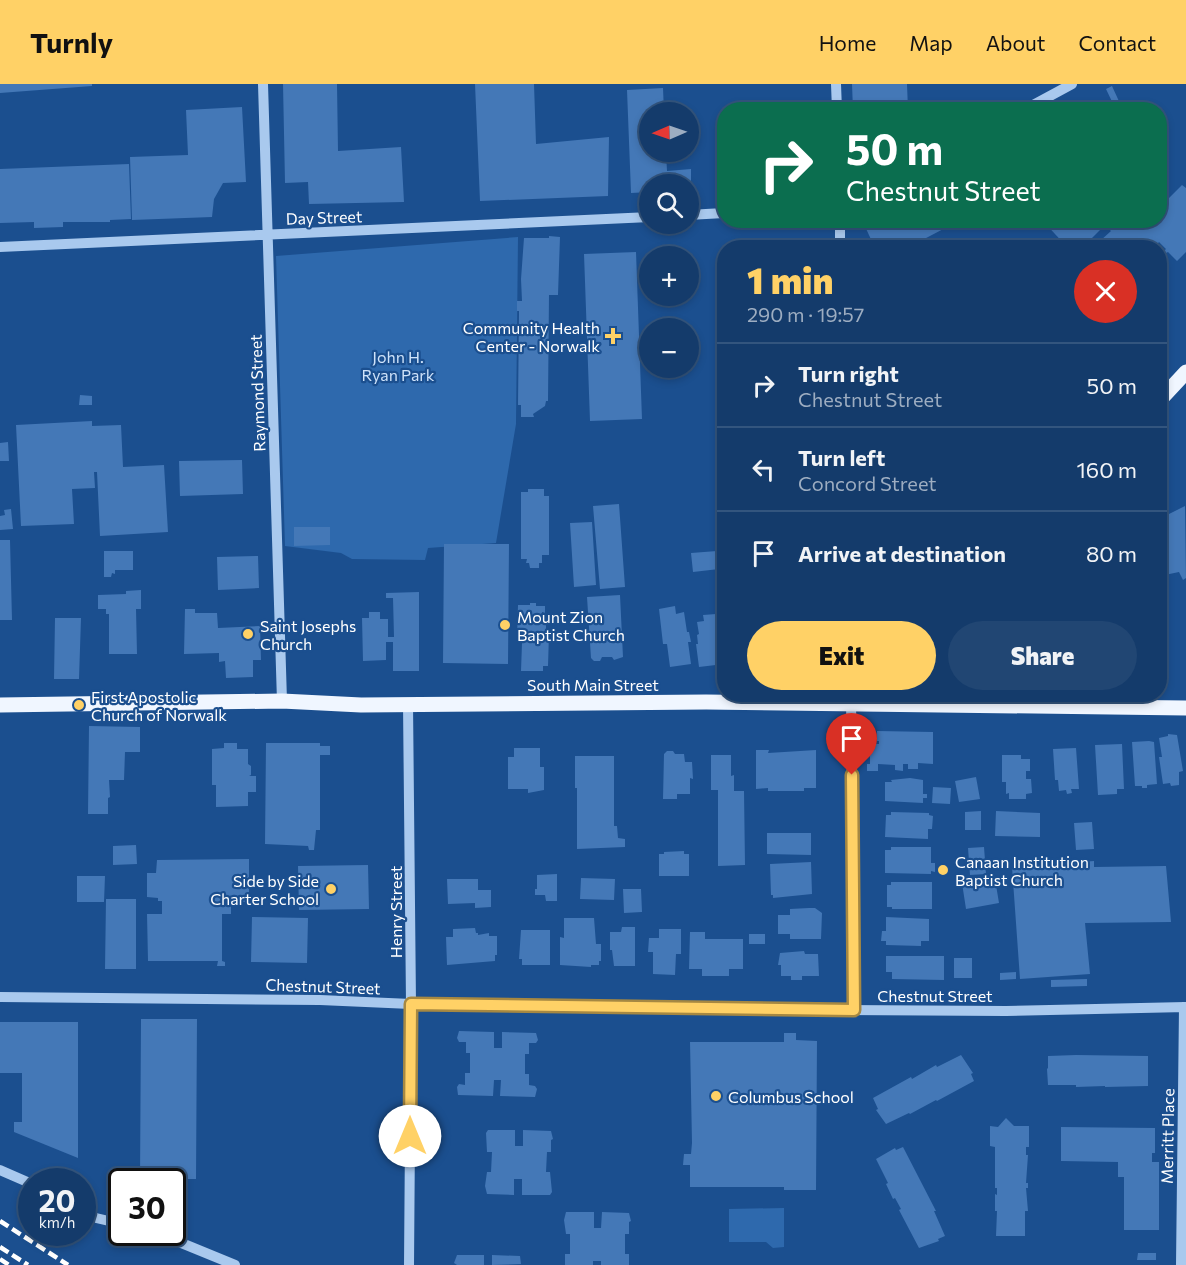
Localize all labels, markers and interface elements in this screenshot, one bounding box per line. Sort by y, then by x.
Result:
text: Turnly [30,25,113,59]
text: Home [819,30,876,55]
text: Map [909,30,953,55]
text: About [986,30,1045,55]
text: Contact [1078,30,1156,55]
north arrow [639,102,699,162]
map controls [639,102,699,378]
text: 50 m [846,122,943,174]
icon: right [747,126,825,204]
button: search [639,174,699,234]
text: Chestnut Street [846,174,1041,207]
street label: Day Street [285,206,363,228]
button: + [639,246,699,306]
text: 1 min [747,257,833,301]
button: close [1074,260,1137,323]
text: 290 m · 19:57 [747,302,864,326]
place label: Community Health Center - Norwalk [463,318,600,355]
button: − [639,318,699,378]
marker: Community Health Center - Norwalk [604,327,622,345]
street label: Raymond Street [245,334,269,452]
park label: John H. Ryan Park [362,347,435,384]
text: Turn right [798,360,899,387]
icon: right [747,369,780,402]
text: 50 m [1087,372,1137,399]
text: Chestnut Street [798,387,942,411]
text: Turn left [798,444,885,471]
icon: left [747,453,780,486]
text: 160 m [1076,456,1137,483]
text: Concord Street [798,471,937,495]
icon: arrive [747,537,780,570]
text: Arrive at destination [798,540,1006,567]
text: 80 m [1086,540,1137,567]
place label: Mount Zion Baptist Church [517,607,625,644]
place label: Saint Josephs Church [260,616,356,653]
marker: Mount Zion Baptist Church [498,618,512,632]
button: Exit [747,621,936,690]
button: Share [948,621,1137,690]
marker: Saint Josephs Church [241,627,255,641]
street label: South Main Street [527,675,659,694]
place label: First Apostolic Church of Norwalk [91,687,227,724]
marker: First Apostolic Church of Norwalk [72,698,86,712]
pin [826,713,877,775]
icon: arrive [835,722,868,755]
place label: Canaan Institution Baptist Church [955,852,1089,889]
marker: Canaan Institution Baptist Church [936,863,950,877]
street label: Henry Street [386,865,405,958]
place label: Side by Side Charter School [210,871,319,908]
marker: Side by Side Charter School [324,882,338,896]
street label: Chestnut Street [265,974,381,998]
street label: Chestnut Street [877,986,993,1005]
place label: Columbus School [728,1087,854,1106]
street label: Merritt Place [1157,1088,1177,1184]
marker: Columbus School [709,1089,723,1103]
position arrow [378,1104,442,1168]
speed limit sign: 30 [108,1168,186,1246]
text: 20 [39,1181,75,1218]
text: km/h [39,1213,75,1231]

